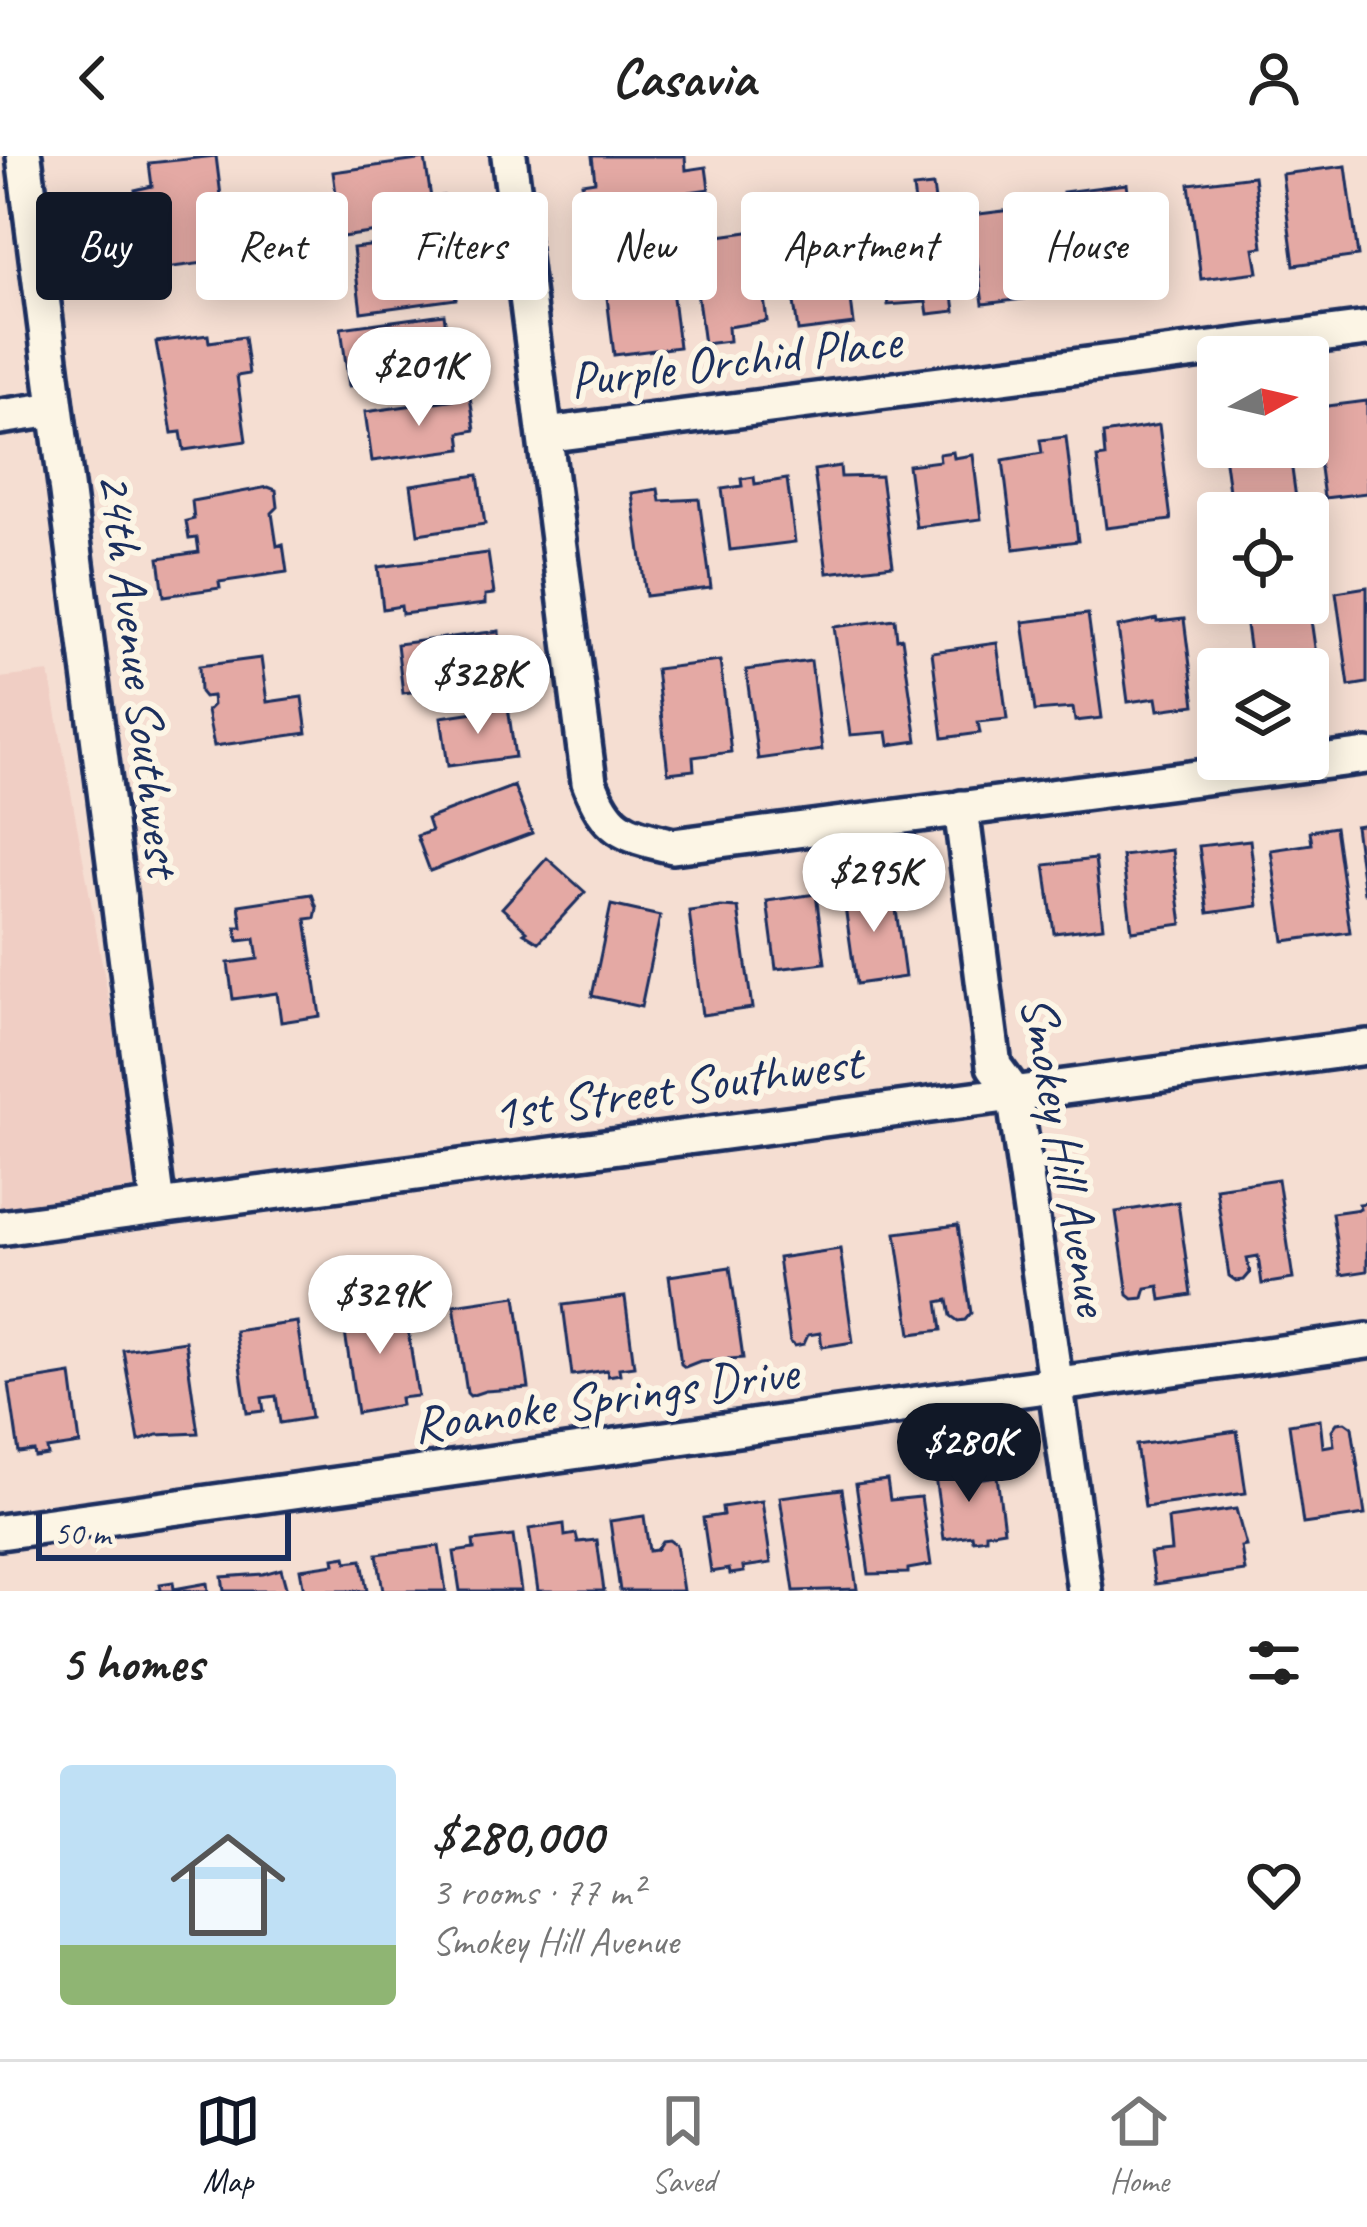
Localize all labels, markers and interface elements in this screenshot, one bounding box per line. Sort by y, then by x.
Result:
text: Casavia [612,44,755,112]
icon: back [60,45,126,111]
icon: person [1241,45,1307,111]
chip: Buy [36,192,172,300]
chip: Rent [196,192,348,300]
chip: Filters [372,192,548,300]
chip: New [572,192,717,300]
chip: Apartment [741,192,979,300]
chip: House [1003,192,1169,300]
street label: Purple Orchid Place [566,308,908,412]
pin: $201K [335,327,503,429]
north arrow [1197,336,1329,468]
map controls [1197,336,1329,780]
text: $201K [374,341,464,390]
street label: 24th Avenue Southwest [83,468,197,885]
button: locate [1197,492,1329,624]
pin: $328K [394,635,562,737]
button: layers [1197,648,1329,780]
text: $328K [433,649,523,698]
pin: $295K [790,833,958,935]
text: $295K [830,847,918,896]
street label: Smokey Hill Avenue [1006,991,1126,1323]
street label: 1st Street Southwest [489,1029,871,1145]
pin: $329K [296,1255,464,1357]
text: $329K [335,1269,425,1318]
street label: Roanoke Springs Drive [409,1339,805,1457]
pin: $280K [885,1403,1053,1505]
text: $280K [924,1417,1014,1466]
scale bar [36,1507,291,1560]
text: 50 m [54,1513,110,1555]
icon: filters [1241,1630,1307,1696]
text: 5 homes [60,1631,203,1695]
text: $280,000 [432,1804,603,1868]
icon: home [156,1813,300,1957]
icon: heart [1241,1852,1307,1918]
text: 3 rooms · 77 m² [432,1868,643,1917]
text: Smokey Hill Avenue [432,1917,679,1966]
tab: Map [195,2088,261,2202]
tab: Saved [650,2088,716,2202]
tab: Home [1106,2088,1172,2202]

